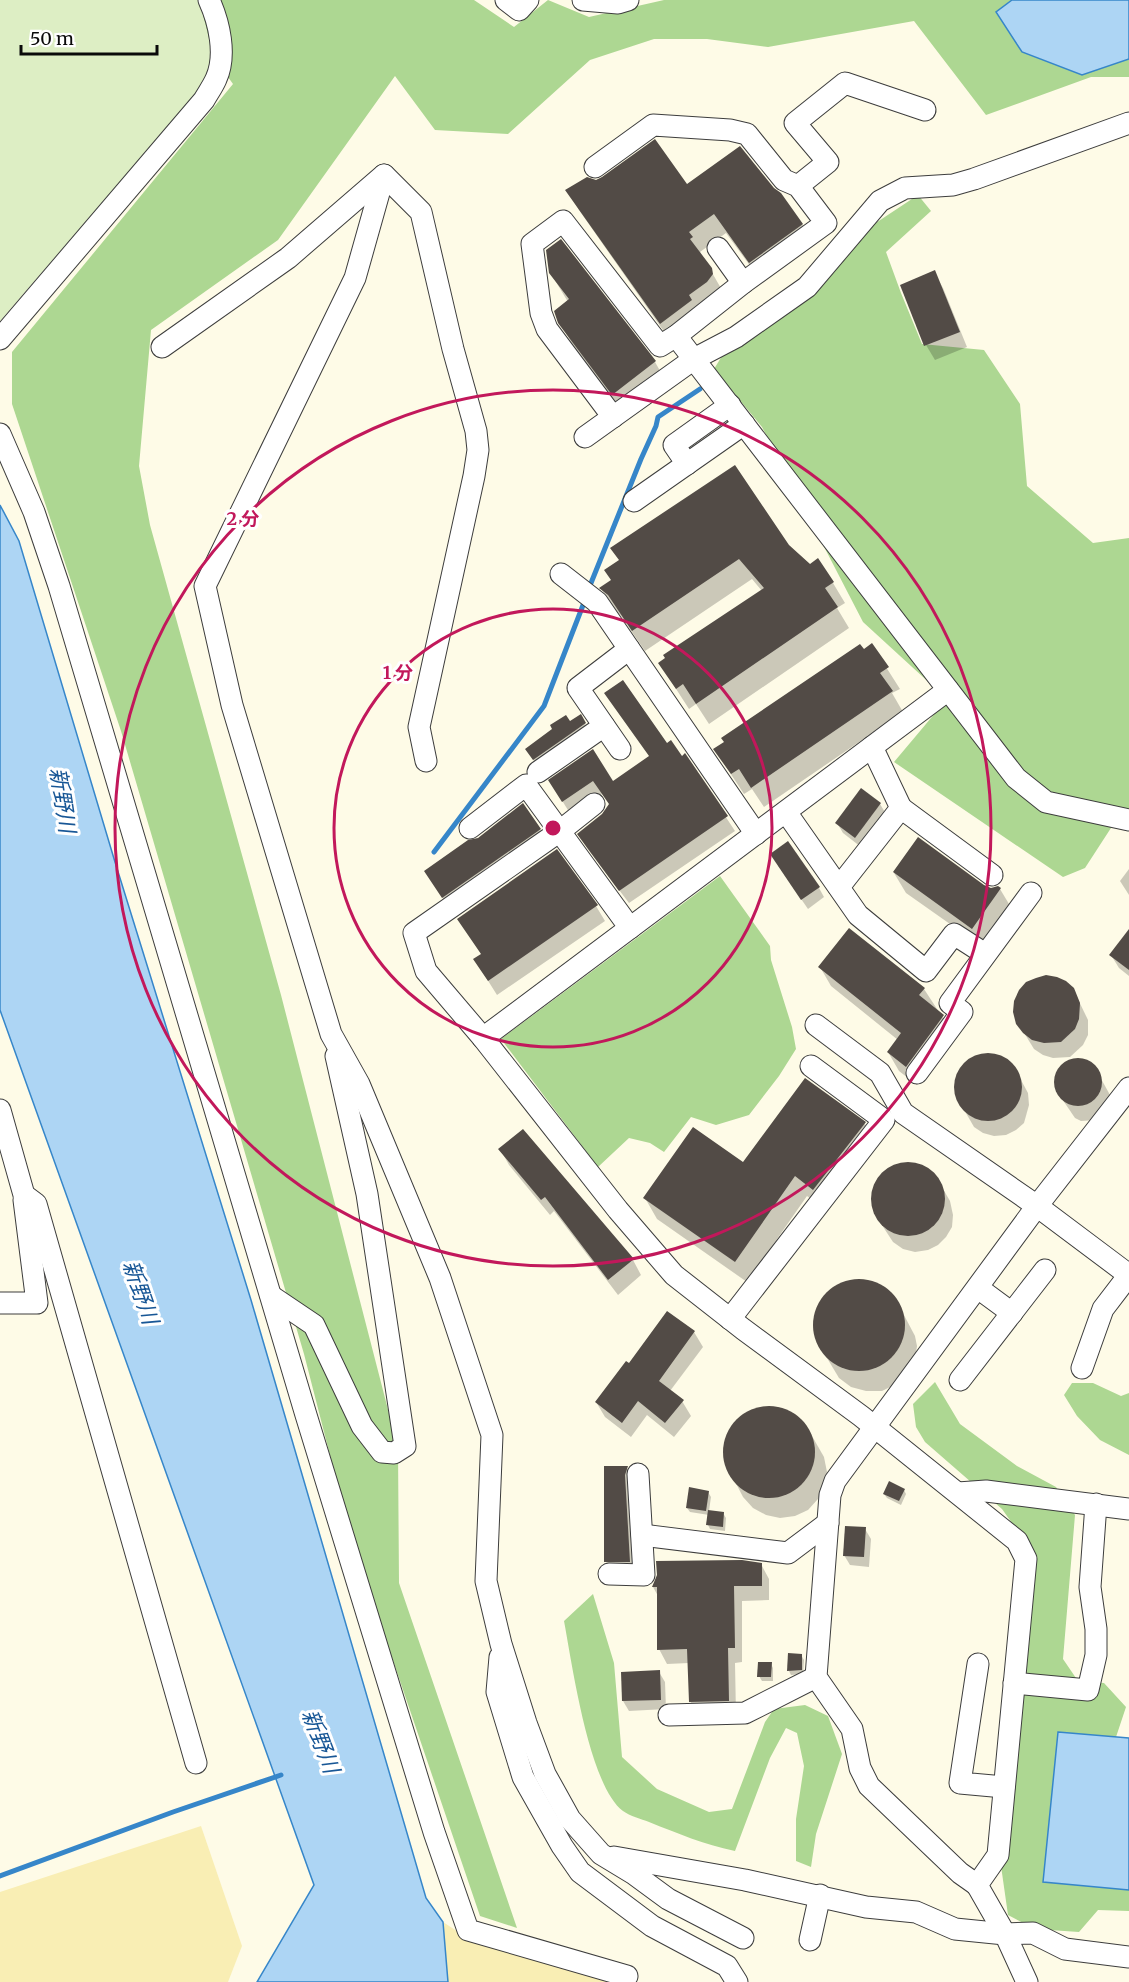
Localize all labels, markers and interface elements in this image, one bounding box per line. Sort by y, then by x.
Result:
scale bar [21,18,158,56]
text: 50 m [30,27,74,50]
text: 2 分 [227,507,259,530]
text: 1 分 [383,661,413,684]
water label: 新野川 [44,765,82,837]
centre of rings [543,818,563,838]
water label: 新野川 [117,1256,166,1330]
water label: 新野川 [296,1705,347,1779]

